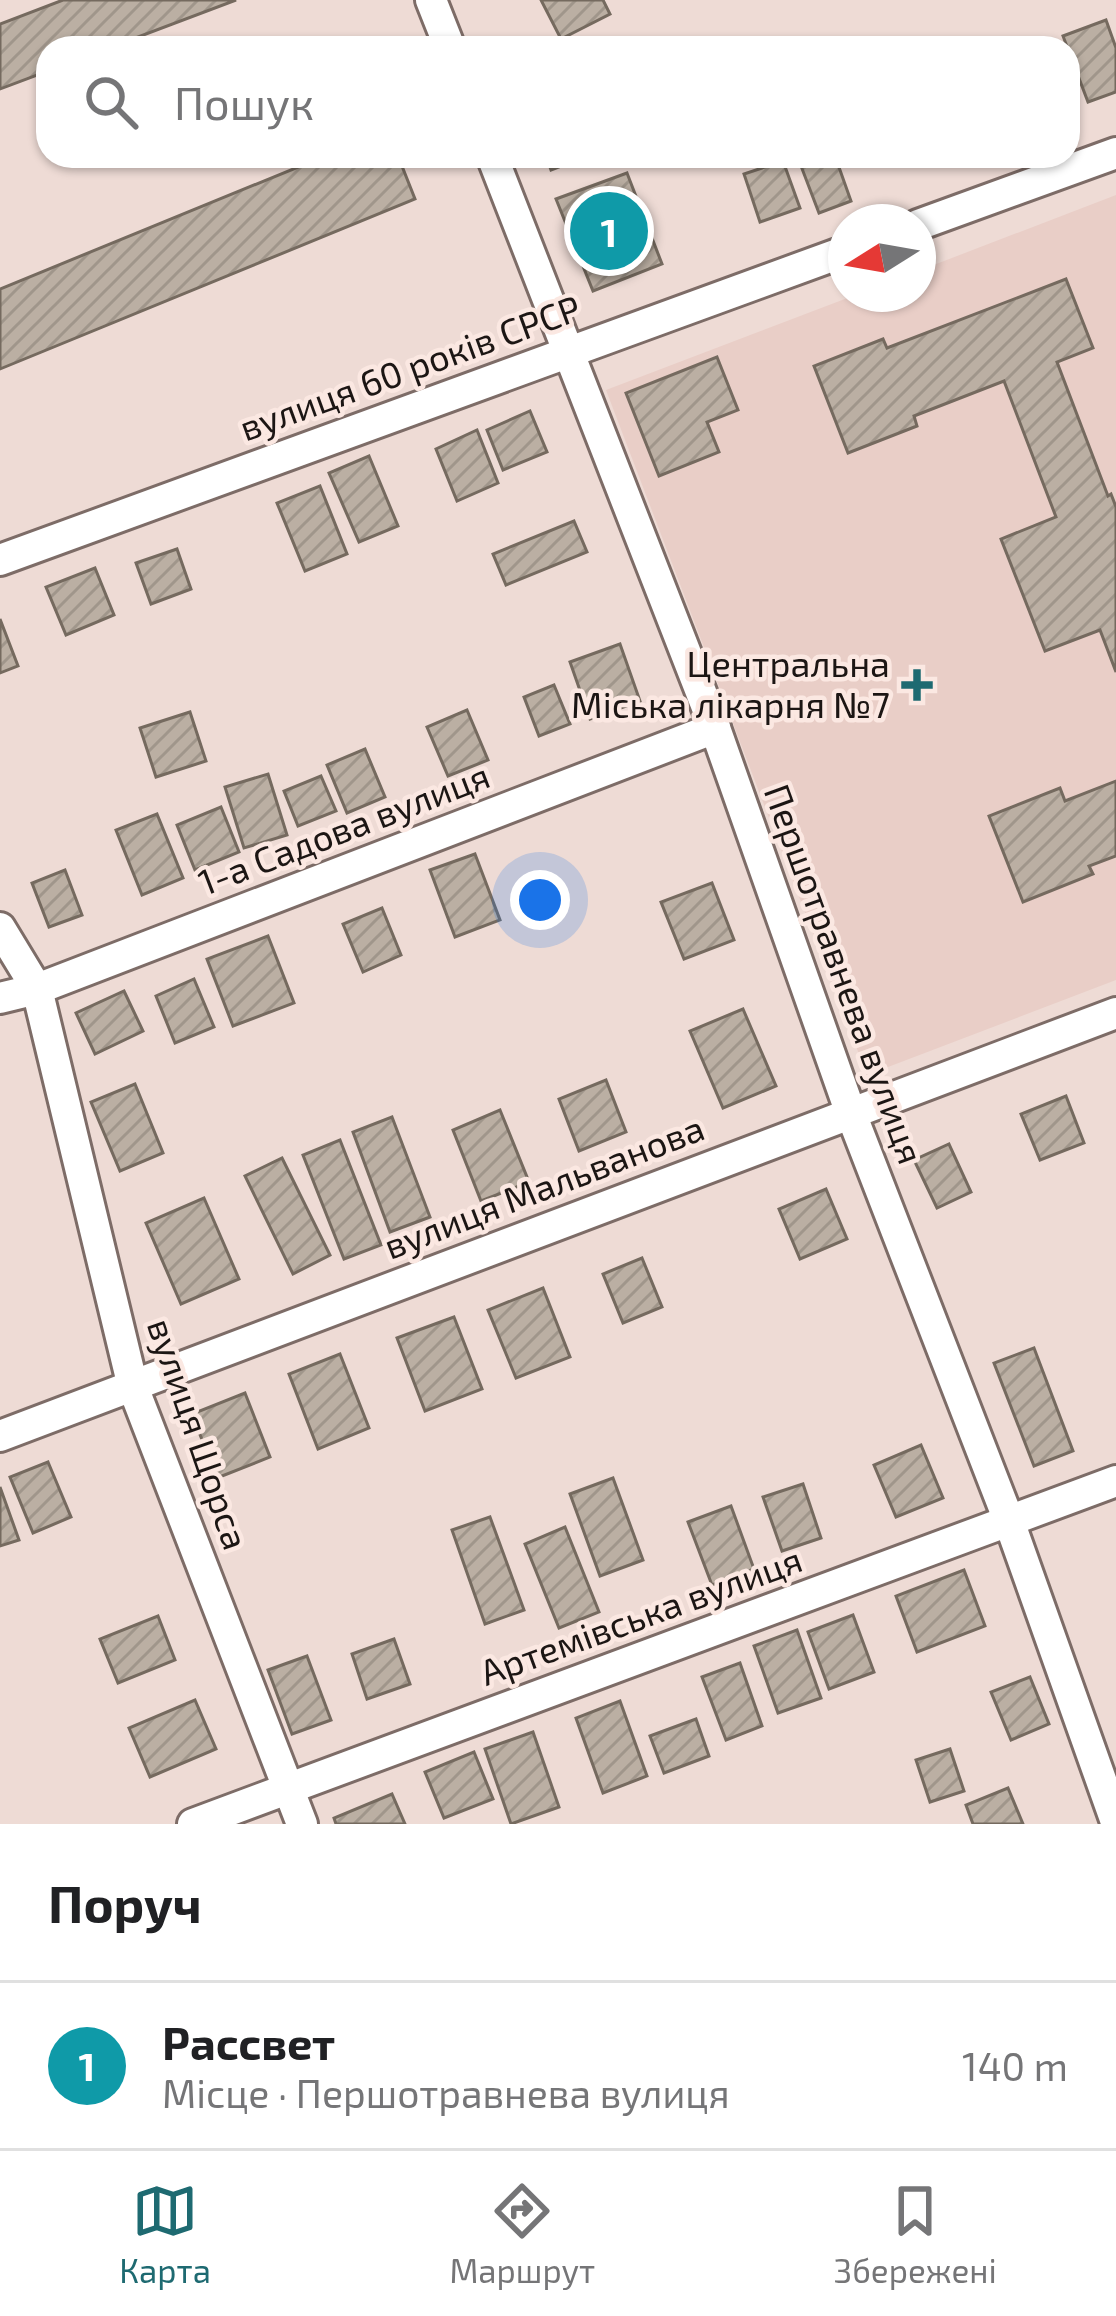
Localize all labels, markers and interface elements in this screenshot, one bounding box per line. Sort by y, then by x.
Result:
search box [36,36,1080,168]
icon: search [78,69,144,135]
text: Пошук [174,75,314,129]
pin: 1 [570,186,648,276]
north arrow [828,204,936,312]
street label: вулиця 60 років СРСР [233,285,586,449]
place label: Центральна Міська лікарня №7 [571,641,890,725]
marker: Центральна Міська лікарня №7 [901,669,933,701]
street label: 1-а Садова вулиця [192,752,495,904]
street label: Першотравнева вулиця [756,778,934,1169]
your location [510,870,570,930]
street label: вулиця Мальванова [377,1105,710,1267]
street label: вулиця Щорса [139,1312,259,1555]
street label: Артемівська вулиця [474,1536,808,1694]
text: Поруч [48,1872,202,1933]
text: Рассвет [162,2015,335,2069]
text: 1 [79,2042,95,2089]
text: 140 m [962,2042,1068,2089]
text: Місце · Першотравнева вулиця [162,2069,730,2116]
tab: Карта [119,2178,211,2290]
tab: Маршрут [449,2178,595,2290]
tab: Збережені [834,2178,997,2290]

